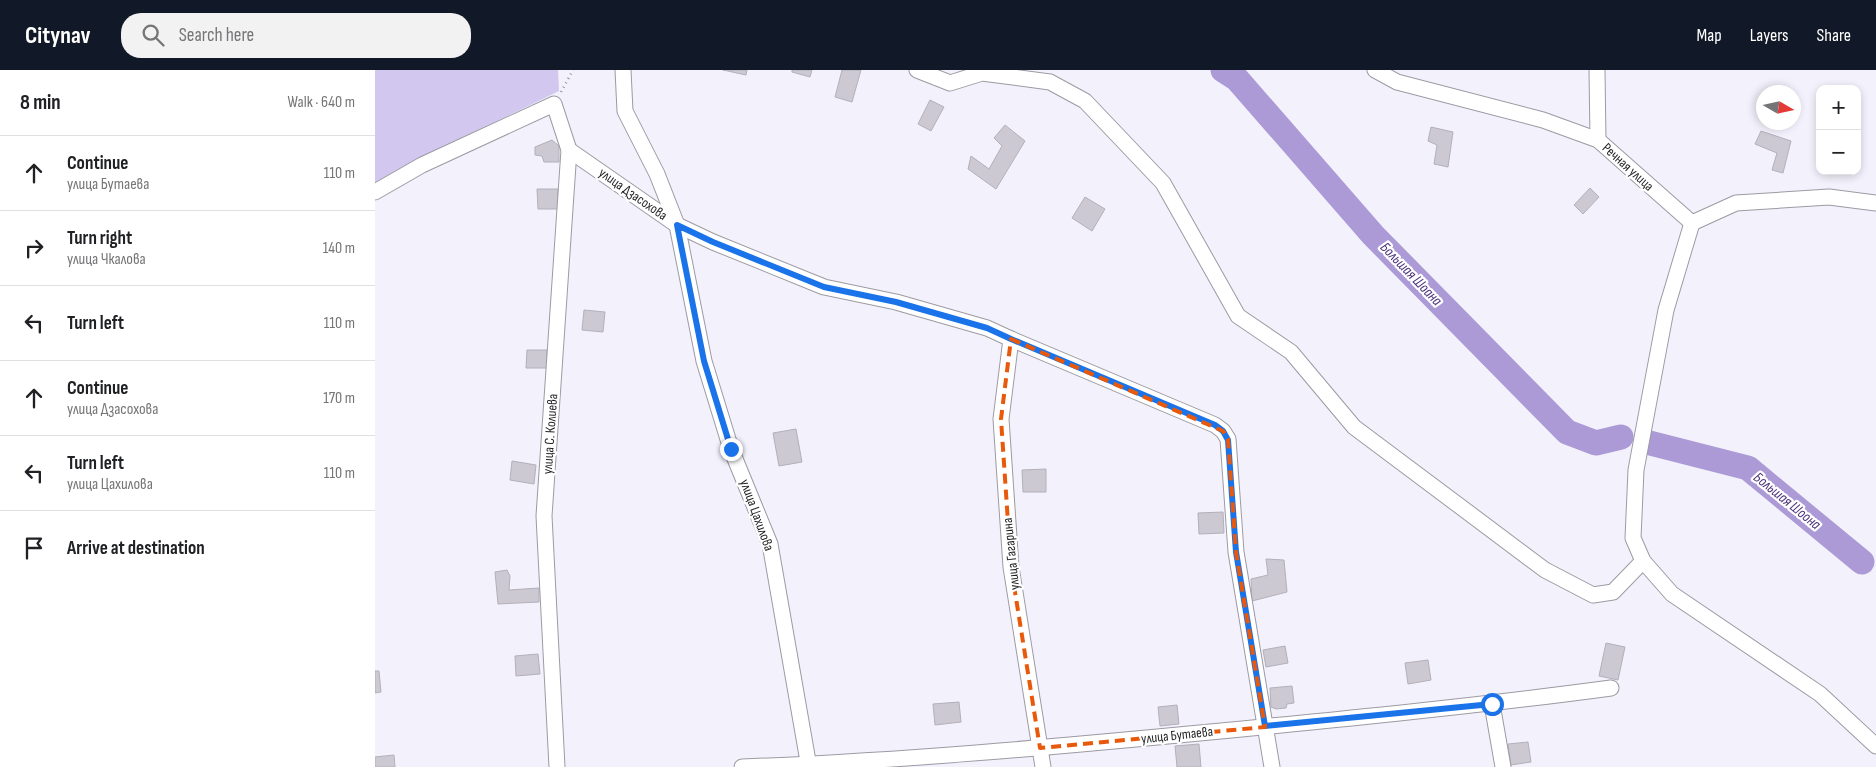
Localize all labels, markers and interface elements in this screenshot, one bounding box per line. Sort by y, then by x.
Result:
search box [121,13,471,58]
text: Citynav [25,21,91,50]
icon: search [139,21,167,49]
text: Search here [179,24,254,47]
text: Map [1697,25,1722,46]
text: Layers [1750,25,1789,46]
text: Share [1817,25,1851,46]
north arrow [1756,85,1801,130]
map controls [1816,85,1861,175]
button: + [1816,85,1861,130]
text: 8 min [20,90,61,115]
text: Walk · 640 m [288,93,355,112]
button: − [1816,130,1861,175]
street label: Речная улица [1599,139,1657,195]
text: Continue [67,152,128,175]
icon: ahead [20,159,48,187]
text: 110 m [324,164,355,183]
street label: улица Дзасохова [595,164,671,224]
text: улица Бутаева [67,175,149,194]
text: Turn right [67,227,132,250]
icon: right [20,234,48,262]
water label: Большая Шоана [1376,238,1446,310]
text: 140 m [323,239,355,258]
text: улица Чкалова [67,250,146,269]
icon: left [20,309,48,337]
text: Turn left [67,312,124,335]
text: 110 m [324,314,355,333]
text: Continue [67,377,128,400]
icon: ahead [20,384,48,412]
text: 170 m [323,389,355,408]
street label: улица С. Колиева [539,393,561,475]
text: улица Дзасохова [67,400,158,419]
route end [720,438,743,461]
text: Turn left [67,452,124,475]
icon: left [20,459,48,487]
text: 110 m [324,464,355,483]
water label: Большая Шоона [1749,468,1825,534]
text: улица Цахилова [67,475,153,494]
street label: улица Цахилова [736,477,778,553]
street label: улица Гагарина [999,517,1023,591]
icon: arrive [20,534,48,562]
text: Arrive at destination [67,537,205,560]
route start [1481,693,1504,716]
street label: улица Бутаева [1140,723,1214,747]

